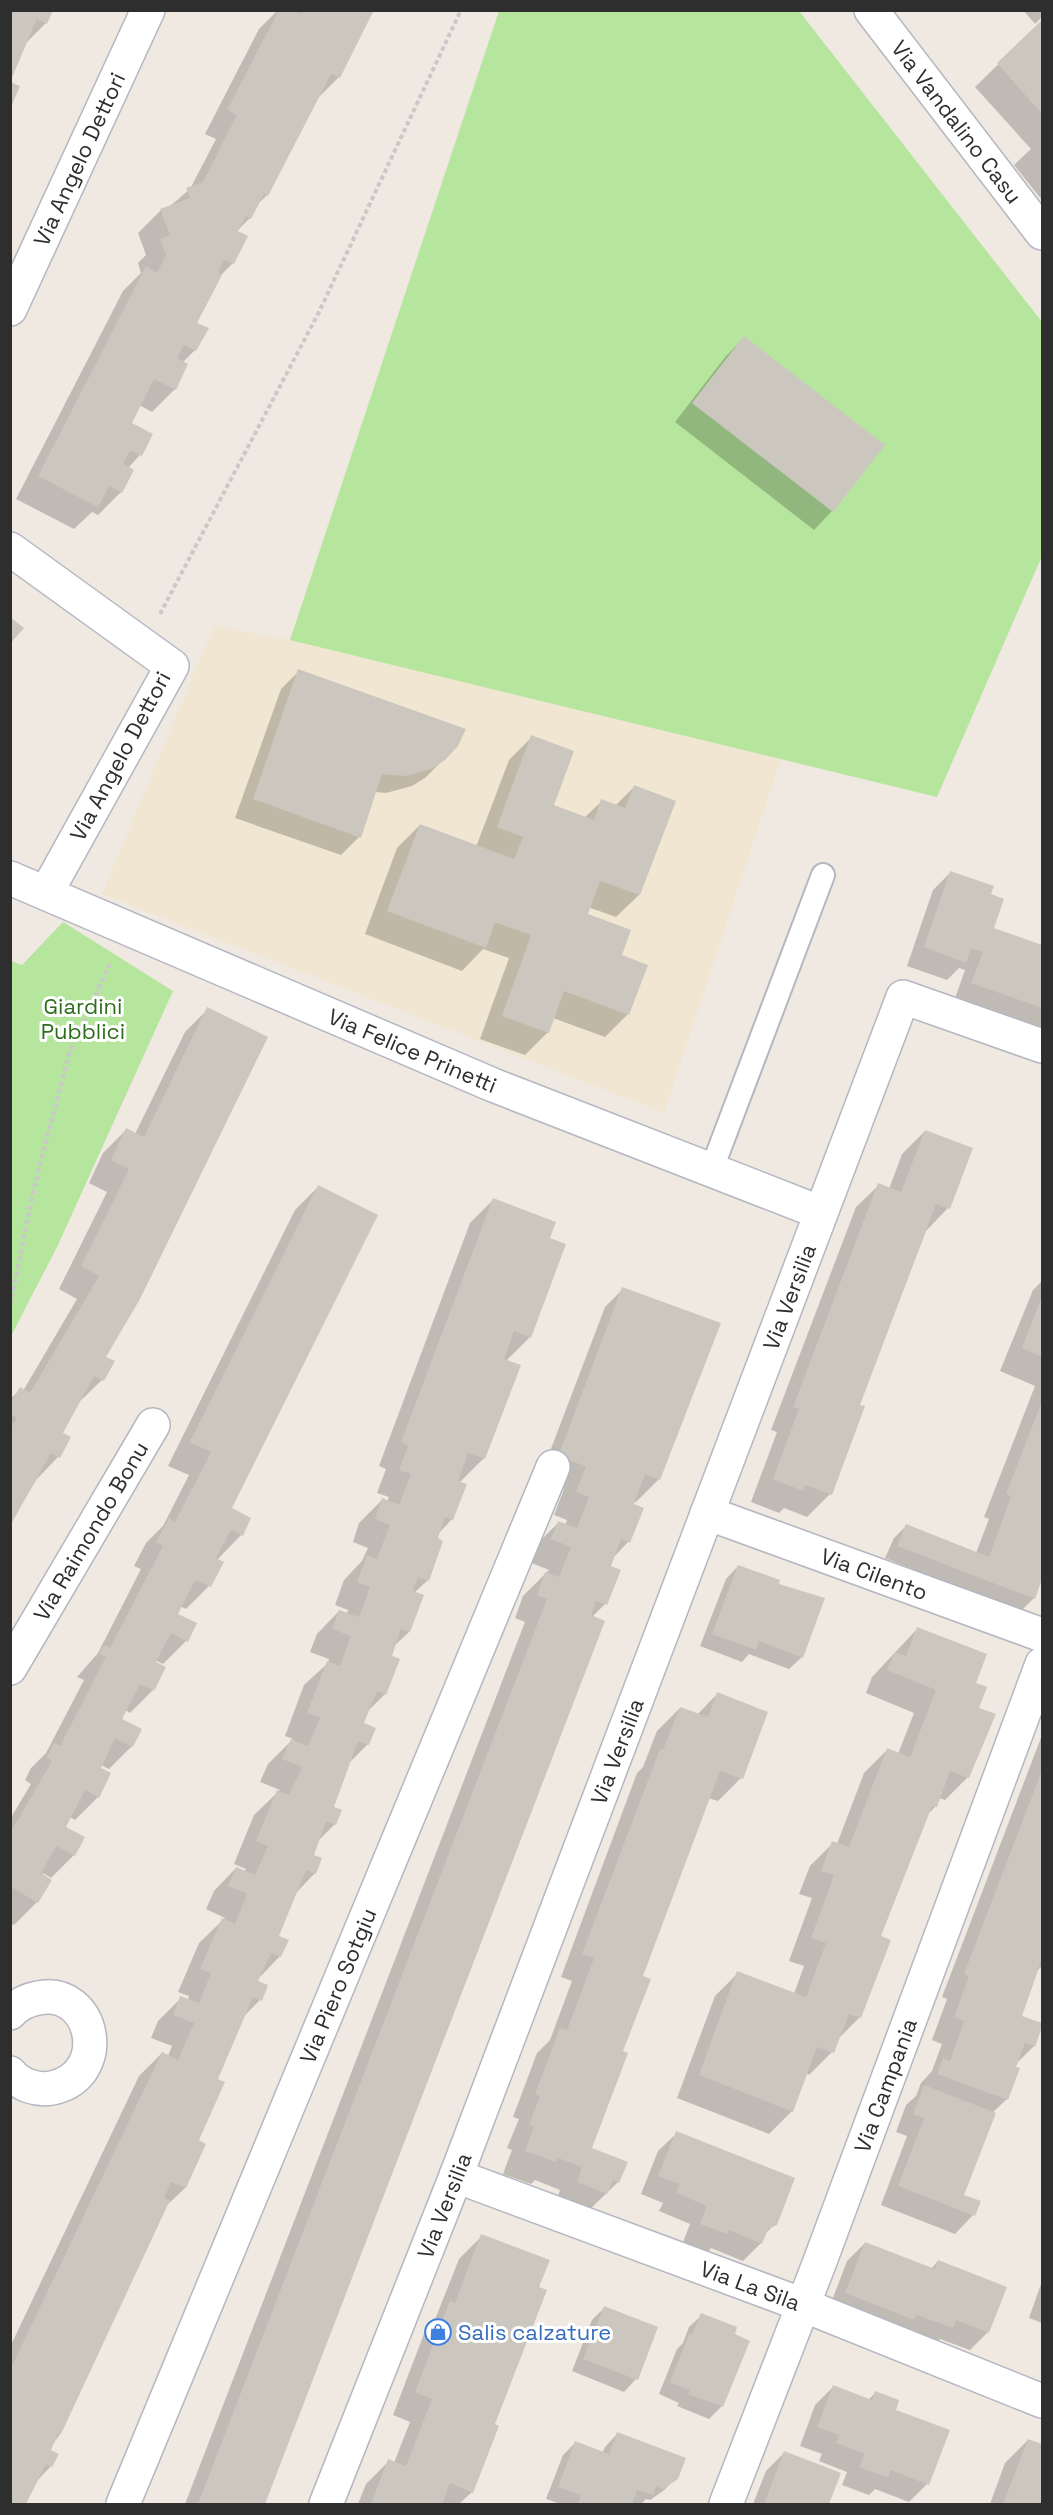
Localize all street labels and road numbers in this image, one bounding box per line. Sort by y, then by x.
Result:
street label: Via Vandalino Casu [885,35,1028,209]
street label: Via Angelo Dettori [27,68,131,251]
street label: Via Angelo Dettori [63,666,177,846]
street label: Via Felice Prinetti [324,1002,501,1099]
street label: Via Versilia [756,1240,822,1354]
street label: Via Raimondo Bonu [27,1436,154,1626]
street label: Via Cilento [817,1542,932,1606]
street label: Via Versilia [584,1694,650,1808]
street label: Via Piero Sotgiu [293,1904,383,2068]
street label: Via Campania [848,2014,923,2156]
street label: Via Versilia [411,2148,478,2263]
street label: Via La Sila [696,2254,805,2317]

